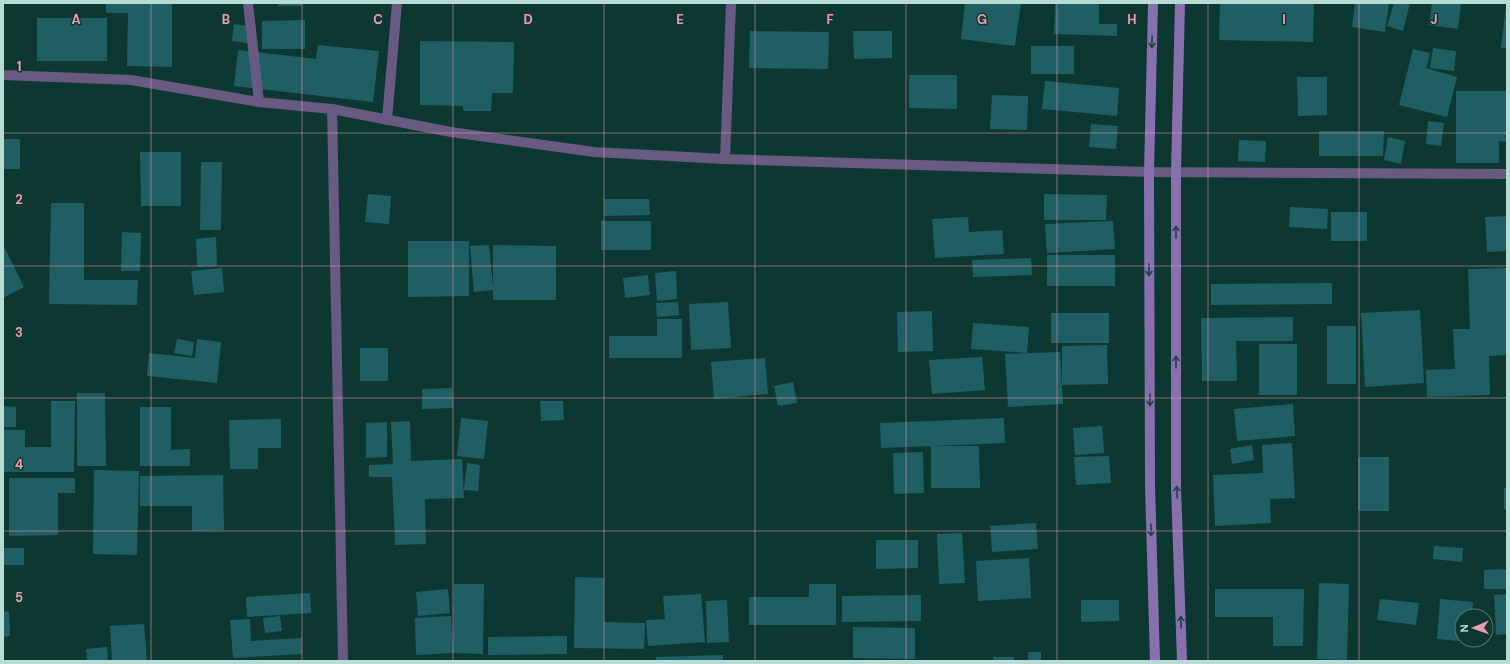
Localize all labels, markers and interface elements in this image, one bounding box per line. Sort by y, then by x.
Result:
text: A [71,11,81,28]
text: B [222,11,230,28]
text: C [373,11,383,28]
text: D [523,11,533,28]
text: E [676,11,684,28]
text: F [826,11,834,28]
text: G [977,11,987,28]
text: H [1127,11,1137,28]
text: I [1282,11,1286,28]
text: J [1430,11,1438,28]
one-way arrow [1148,35,1156,48]
text: 1 [17,58,21,75]
text: 2 [15,191,23,208]
one-way arrow [1172,226,1180,239]
one-way arrow [1145,263,1153,276]
text: 3 [15,324,23,341]
one-way arrow [1172,356,1180,369]
one-way arrow [1146,393,1154,406]
text: 4 [15,456,23,473]
one-way arrow [1173,486,1180,499]
one-way arrow [1148,523,1155,536]
text: 5 [15,589,23,606]
north arrow [1454,608,1494,648]
one-way arrow [1177,616,1184,629]
text: N [1457,624,1471,633]

